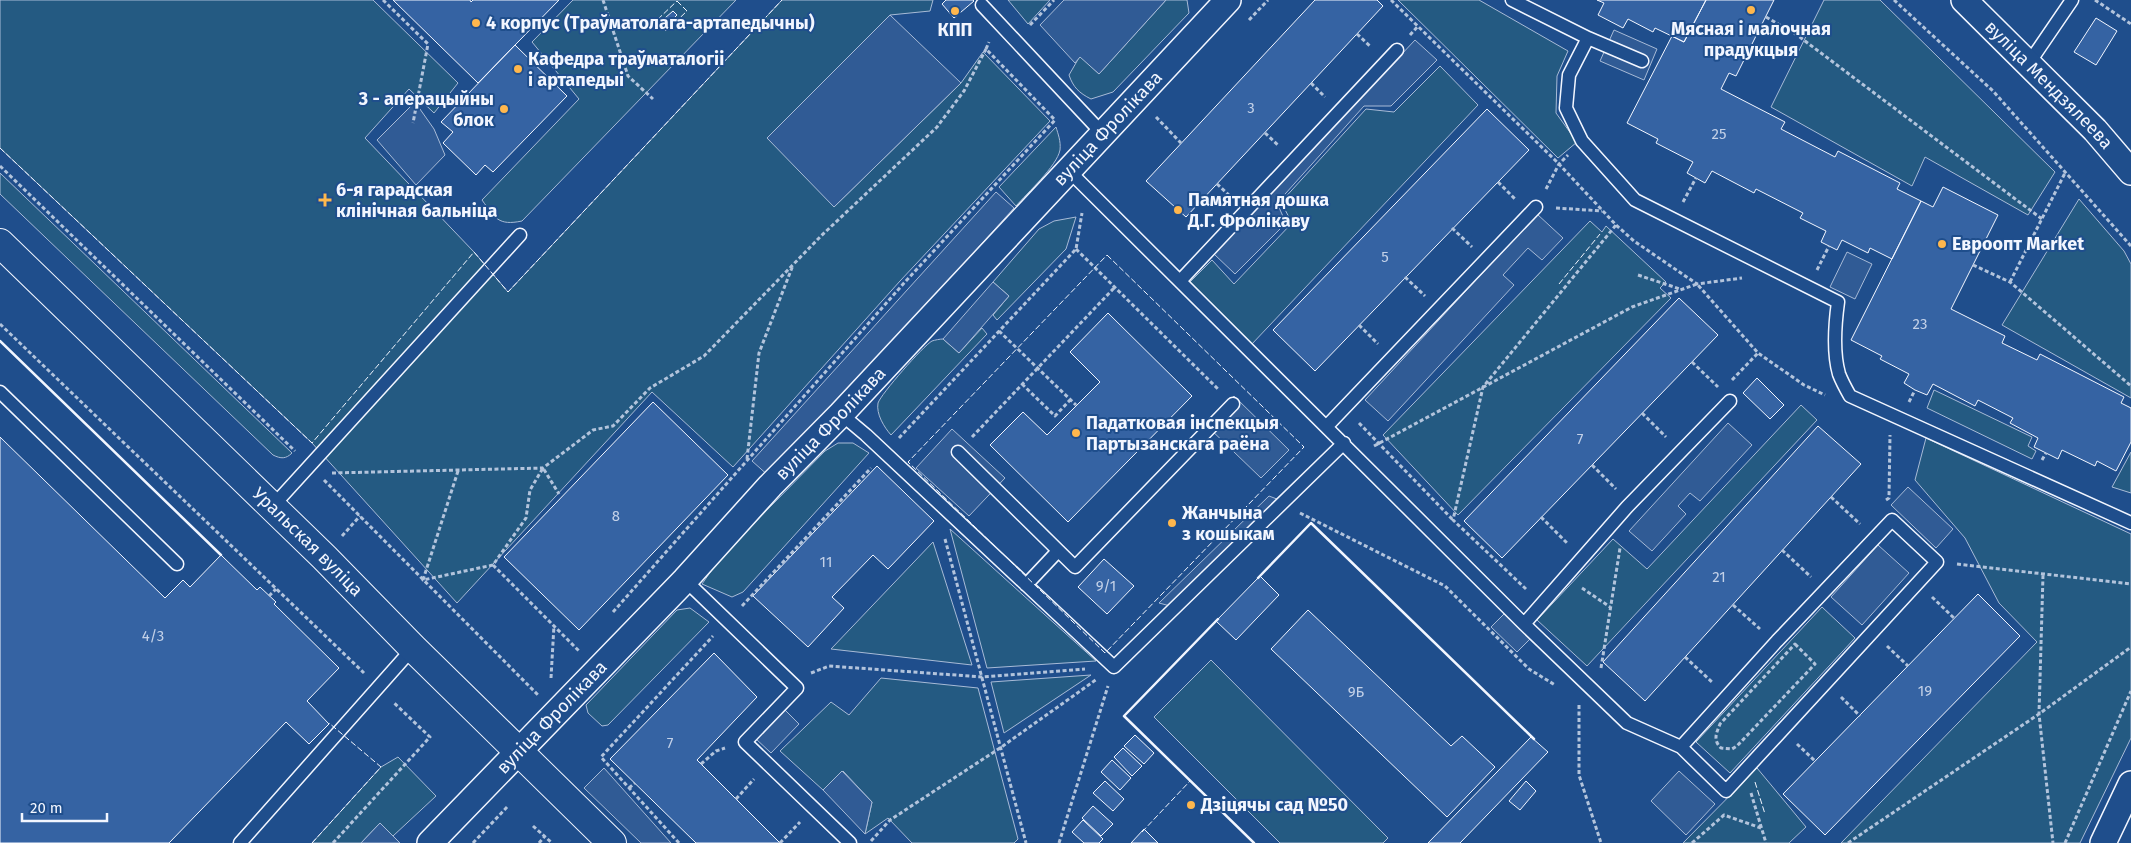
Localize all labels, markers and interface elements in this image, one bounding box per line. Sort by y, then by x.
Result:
marker: Мясная і малочная прадукцыя [1745,4,1757,16]
marker: КПП [949,5,961,17]
place label: 4 корпус (Траўматолага-артапедычны) [486,12,815,34]
street label: вуліца Мендзялеева [1980,16,2117,154]
marker: 4 корпус (Траўматолага-артапедычны) [470,17,482,29]
place label: Мясная і малочная прадукцыя [1671,18,1831,61]
place label: КПП [937,19,973,41]
place label: Кафедра траўматалогіі і артапедыі [528,48,724,91]
marker: Кафедра траўматалогіі і артапедыі [512,63,524,75]
street label: вуліца Фролікава [1049,67,1167,190]
place label: 3 - аперацыйны блок [358,88,494,131]
house number: 3 [1247,99,1255,117]
marker: 3 - аперацыйны блок [498,103,510,115]
house number: 25 [1712,125,1726,143]
place label: 6-я гарадская клінічная бальніца [336,179,497,222]
place label: Памятная дошка Д.Г. Фролікаву [1187,189,1329,232]
marker: 6-я гарадская клінічная бальніца [318,193,332,207]
marker: Памятная дошка Д.Г. Фролікаву [1172,204,1184,216]
place label: Евроопт Market [1952,233,2085,255]
marker: Евроопт Market [1936,238,1948,250]
house number: 5 [1381,248,1389,266]
house number: 23 [1913,315,1927,333]
street label: вуліца Фролікава [771,362,890,485]
place label: Падатковая інспекцыя Партызанскага раёна [1086,412,1279,455]
marker: Падатковая інспекцыя Партызанскага раёна [1070,427,1082,439]
house number: 7 [1577,430,1584,448]
street label: Уральская вуліца [248,483,367,601]
place label: Жанчына з кошыкам [1181,502,1275,545]
house number: 8 [612,507,620,525]
marker: Жанчына з кошыкам [1166,517,1178,529]
house number: 11 [820,553,832,571]
house number: 21 [1712,568,1726,586]
house number: 9/1 [1096,577,1116,595]
house number: 4/3 [142,627,164,645]
street label: вуліца Фролікава [492,656,612,779]
house number: 19 [1918,682,1932,700]
house number: 9Б [1348,683,1365,701]
house number: 7 [667,734,674,752]
scale bar [22,790,108,822]
place label: Дзіцячы сад №50 [1200,794,1348,816]
text: 20 m [30,799,63,817]
marker: Дзіцячы сад №50 [1185,799,1197,811]

